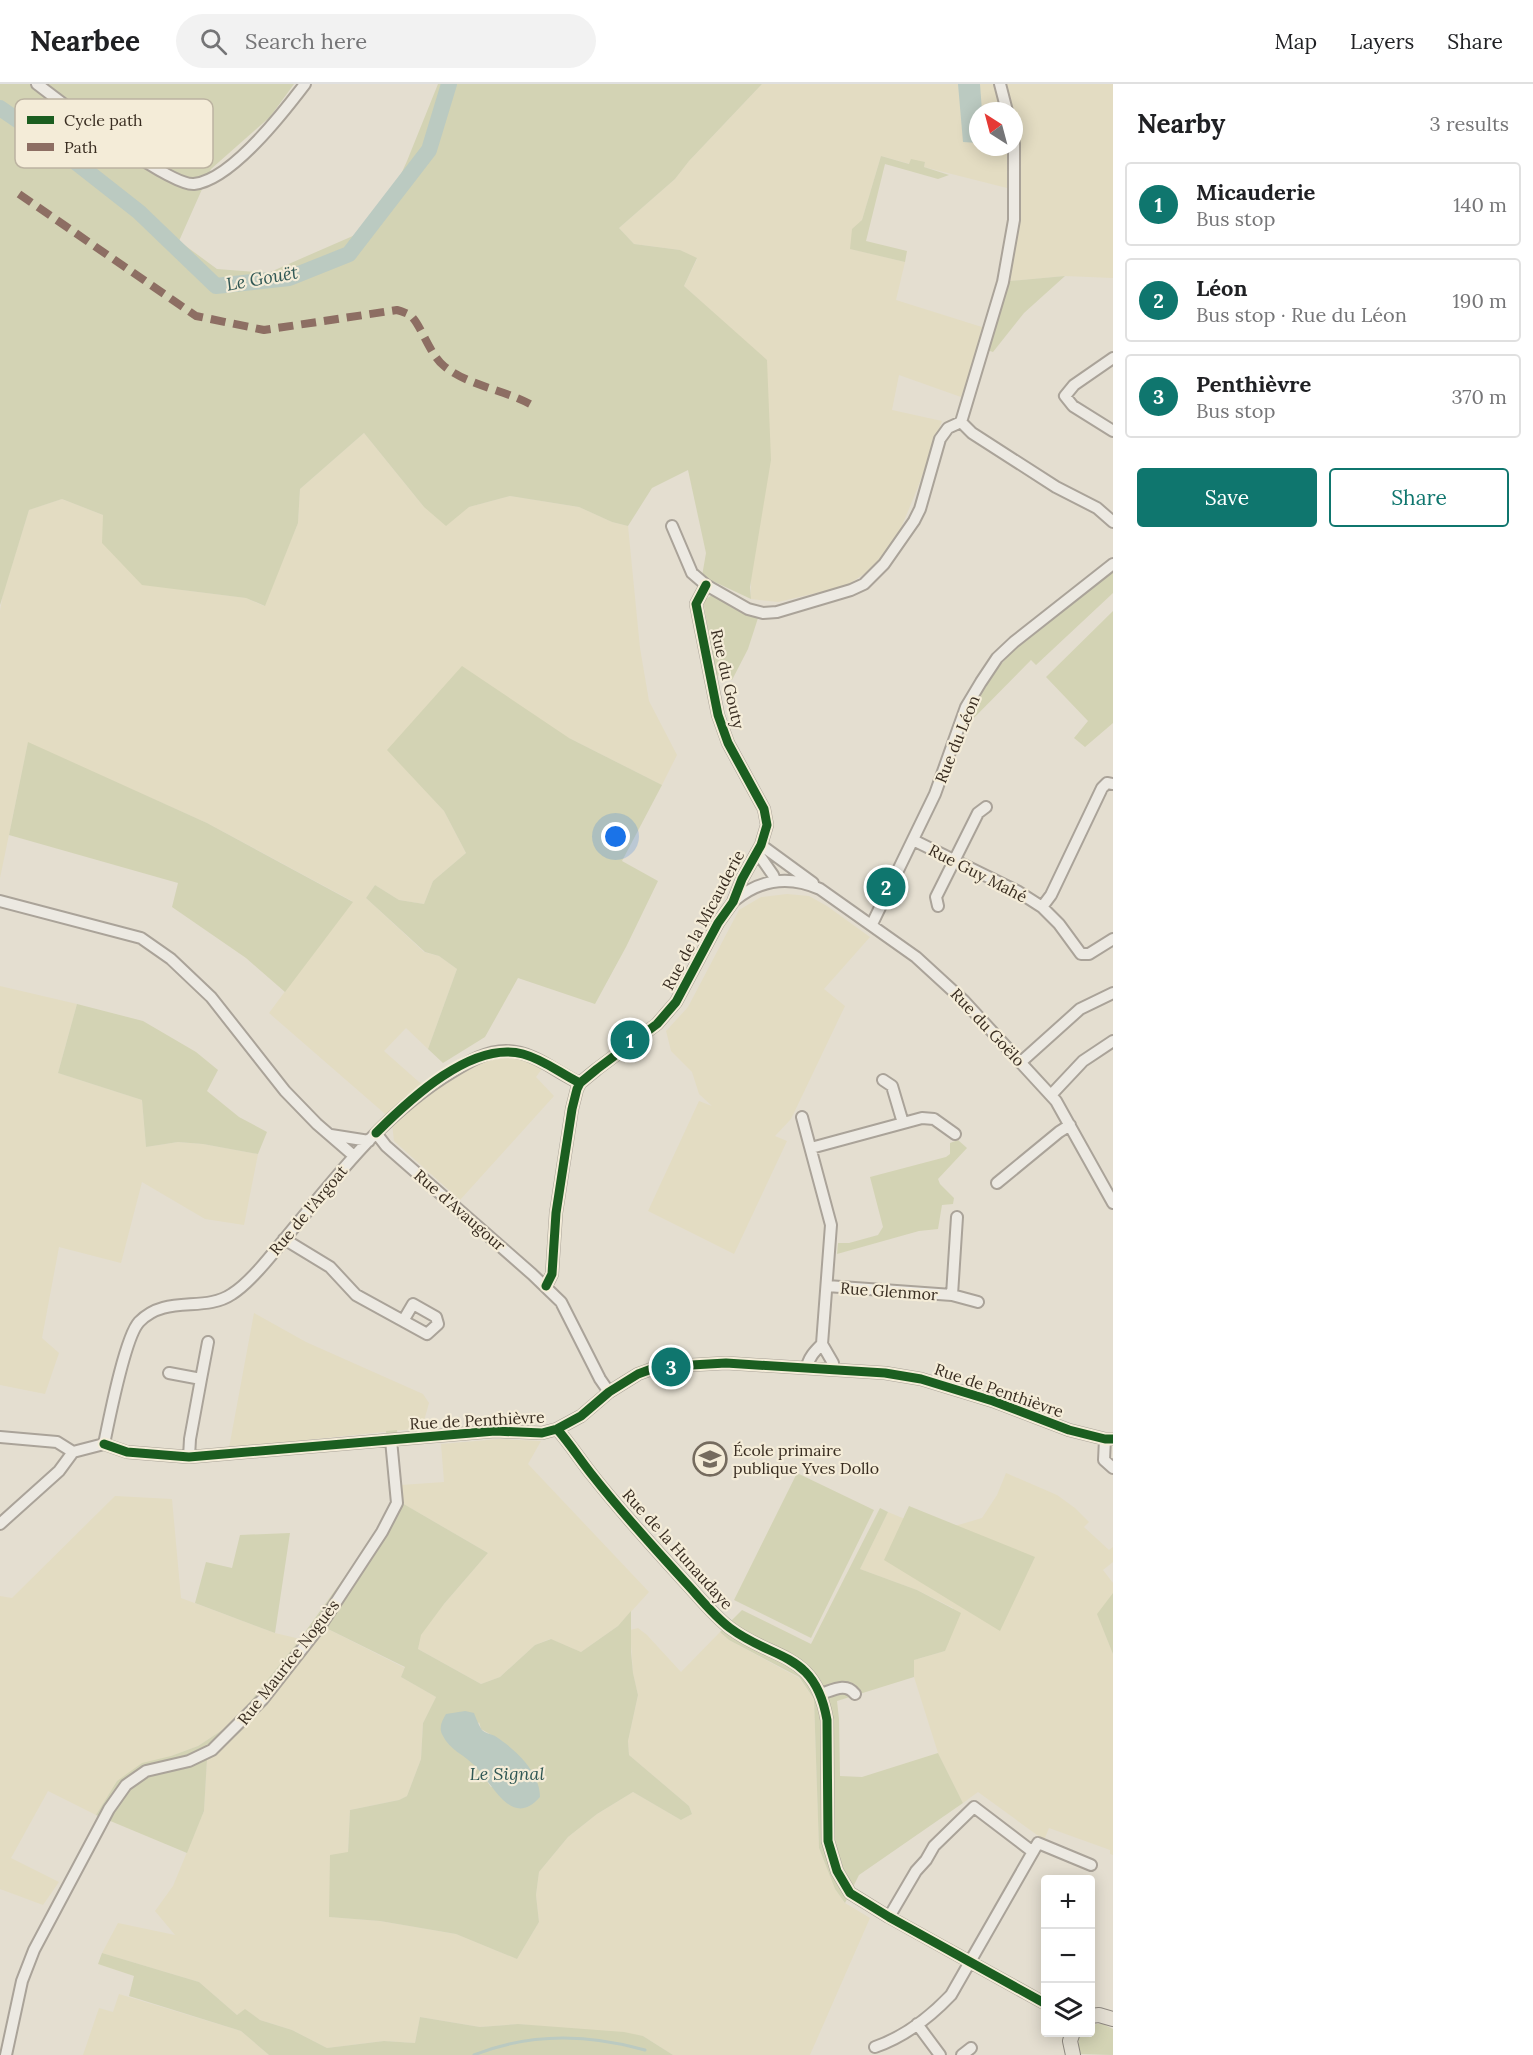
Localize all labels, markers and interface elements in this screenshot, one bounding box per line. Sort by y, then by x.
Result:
search box [176,14,596,68]
text: Nearbee [30,23,140,59]
icon: search [197,25,230,58]
text: Search here [245,27,367,55]
text: Map [1274,28,1317,55]
text: Layers [1350,28,1414,55]
text: Share [1447,28,1503,55]
legend [15,99,213,168]
north arrow [969,102,1023,156]
text: Nearby [1137,107,1225,140]
text: Cycle path [64,110,143,130]
text: 3 results [1430,111,1509,136]
text: Path [64,137,98,157]
text: Micauderie [1196,178,1315,206]
text: 1 [1154,192,1163,217]
text: 140 m [1453,192,1507,217]
text: Bus stop [1196,206,1275,231]
water label: Le Gouët [224,260,300,296]
text: Léon [1196,274,1248,302]
text: 2 [1153,288,1164,313]
text: 190 m [1453,288,1507,313]
text: Bus stop · Rue du Léon [1196,302,1407,327]
text: Penthièvre [1196,370,1311,398]
text: 3 [1153,384,1164,409]
text: 370 m [1452,384,1507,409]
text: Bus stop [1196,398,1275,423]
button: Save [1137,468,1317,527]
button: Share [1329,468,1509,527]
street label: Rue du Gouty [707,627,749,731]
street label: Rue du Léon [930,692,984,786]
your location [601,822,630,851]
street label: Rue Guy Mahé [925,840,1031,907]
street label: Rue de la Micauderie [658,846,748,993]
pin: 2 [866,864,906,910]
street label: Rue du Goëlo [947,984,1029,1070]
pin: 1 [610,1018,650,1062]
street label: Rue de l'Argoat [265,1160,352,1259]
street label: Rue d'Avaugour [410,1165,510,1255]
street label: Rue Glenmor [839,1278,939,1304]
pin: 3 [652,1344,690,1390]
street label: Rue de Penthièvre [932,1359,1066,1422]
street label: Rue de Penthièvre [409,1406,545,1434]
place label: École primaire publique Yves Dollo [733,1440,879,1478]
school or university icon: École primaire publique Yves Dollo [692,1441,728,1477]
street label: Rue de la Hunaudaye [619,1485,738,1614]
street label: Rue Maurice Noguès [233,1595,343,1729]
water label: Le Signal [469,1762,545,1785]
map controls [1041,1875,1095,2037]
button: + [1041,1875,1095,1929]
button: − [1041,1929,1095,1983]
button: layers [1041,1983,1095,2037]

